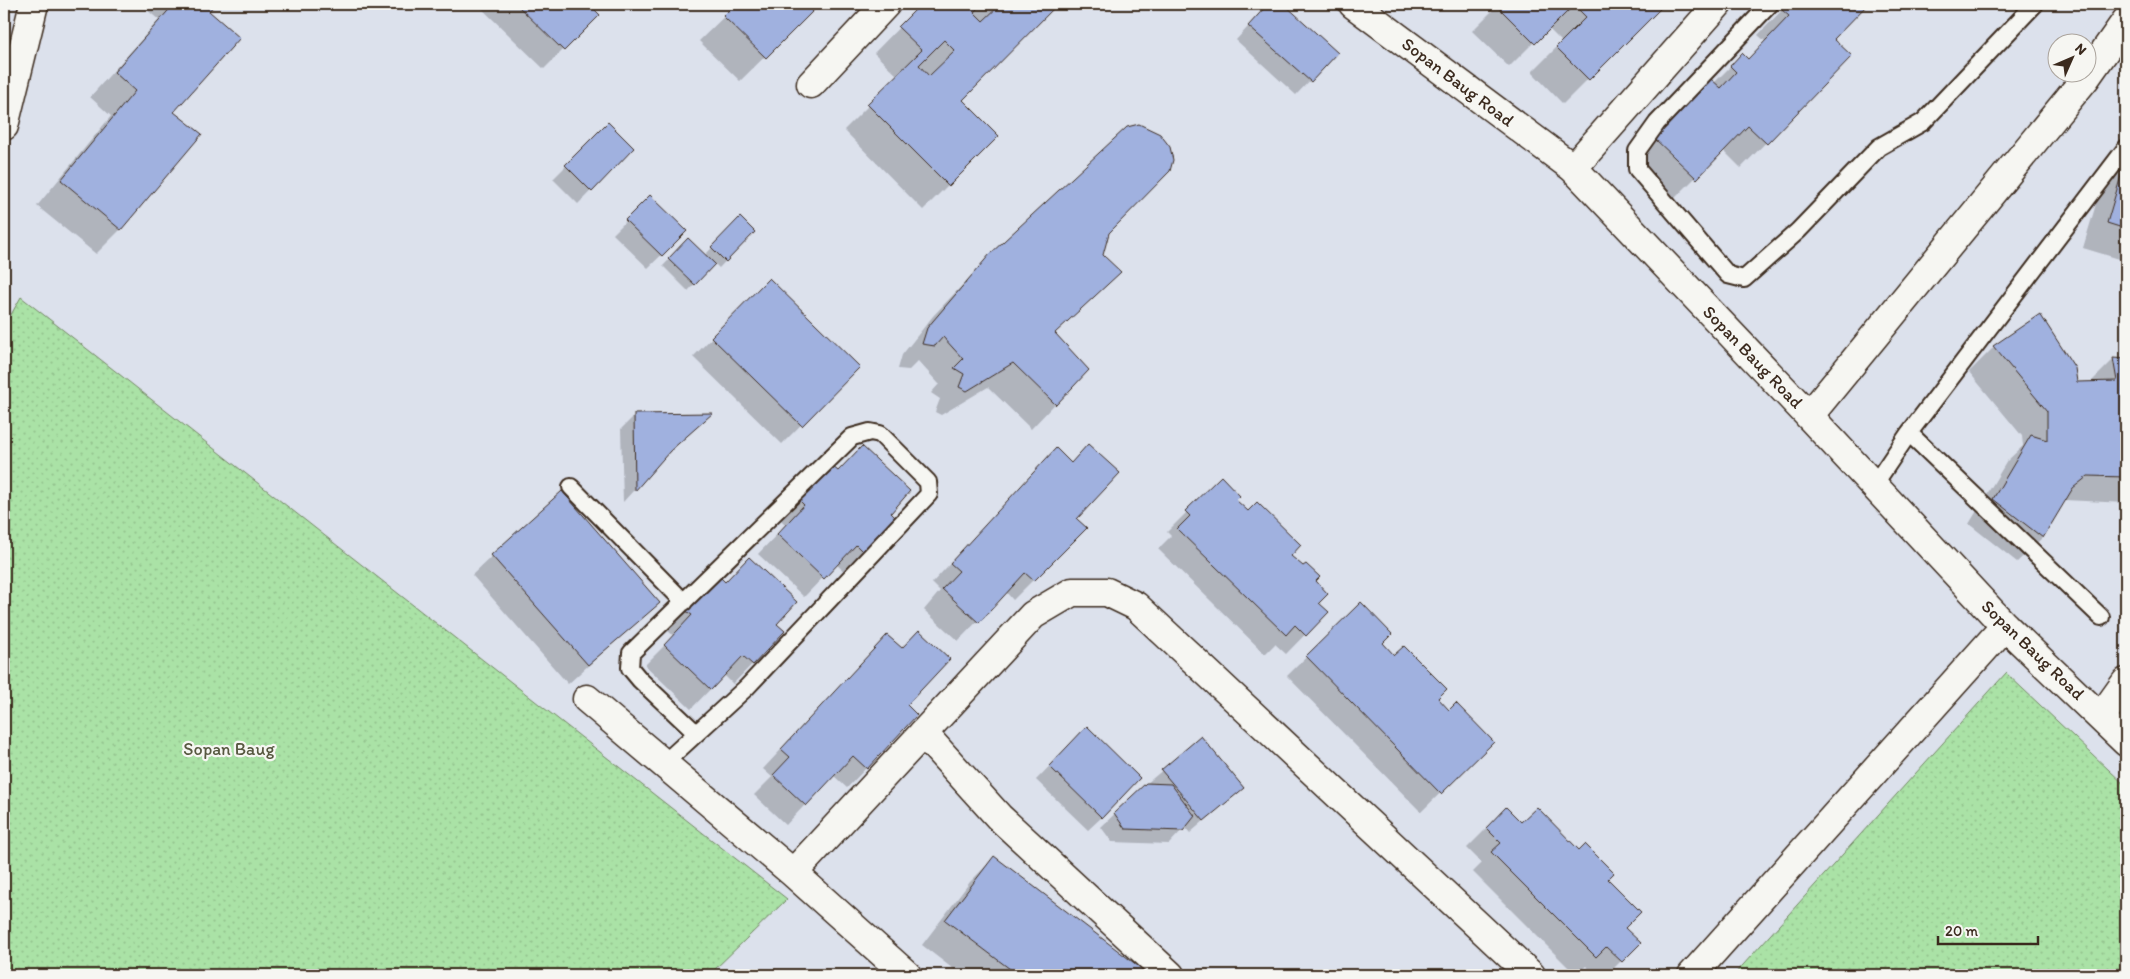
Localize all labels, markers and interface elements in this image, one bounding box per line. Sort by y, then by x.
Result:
north arrow [2048,32,2098,82]
street label: Sopan Baug Road [1398,33,1519,131]
text: N [2071,40,2090,59]
street label: Sopan Baug Road [1698,301,1808,413]
street label: Sopan Baug Road [1977,595,2089,705]
park label: Sopan Baug [183,738,275,760]
scale bar [1938,914,2038,946]
text: 20 m [1945,922,1979,940]

